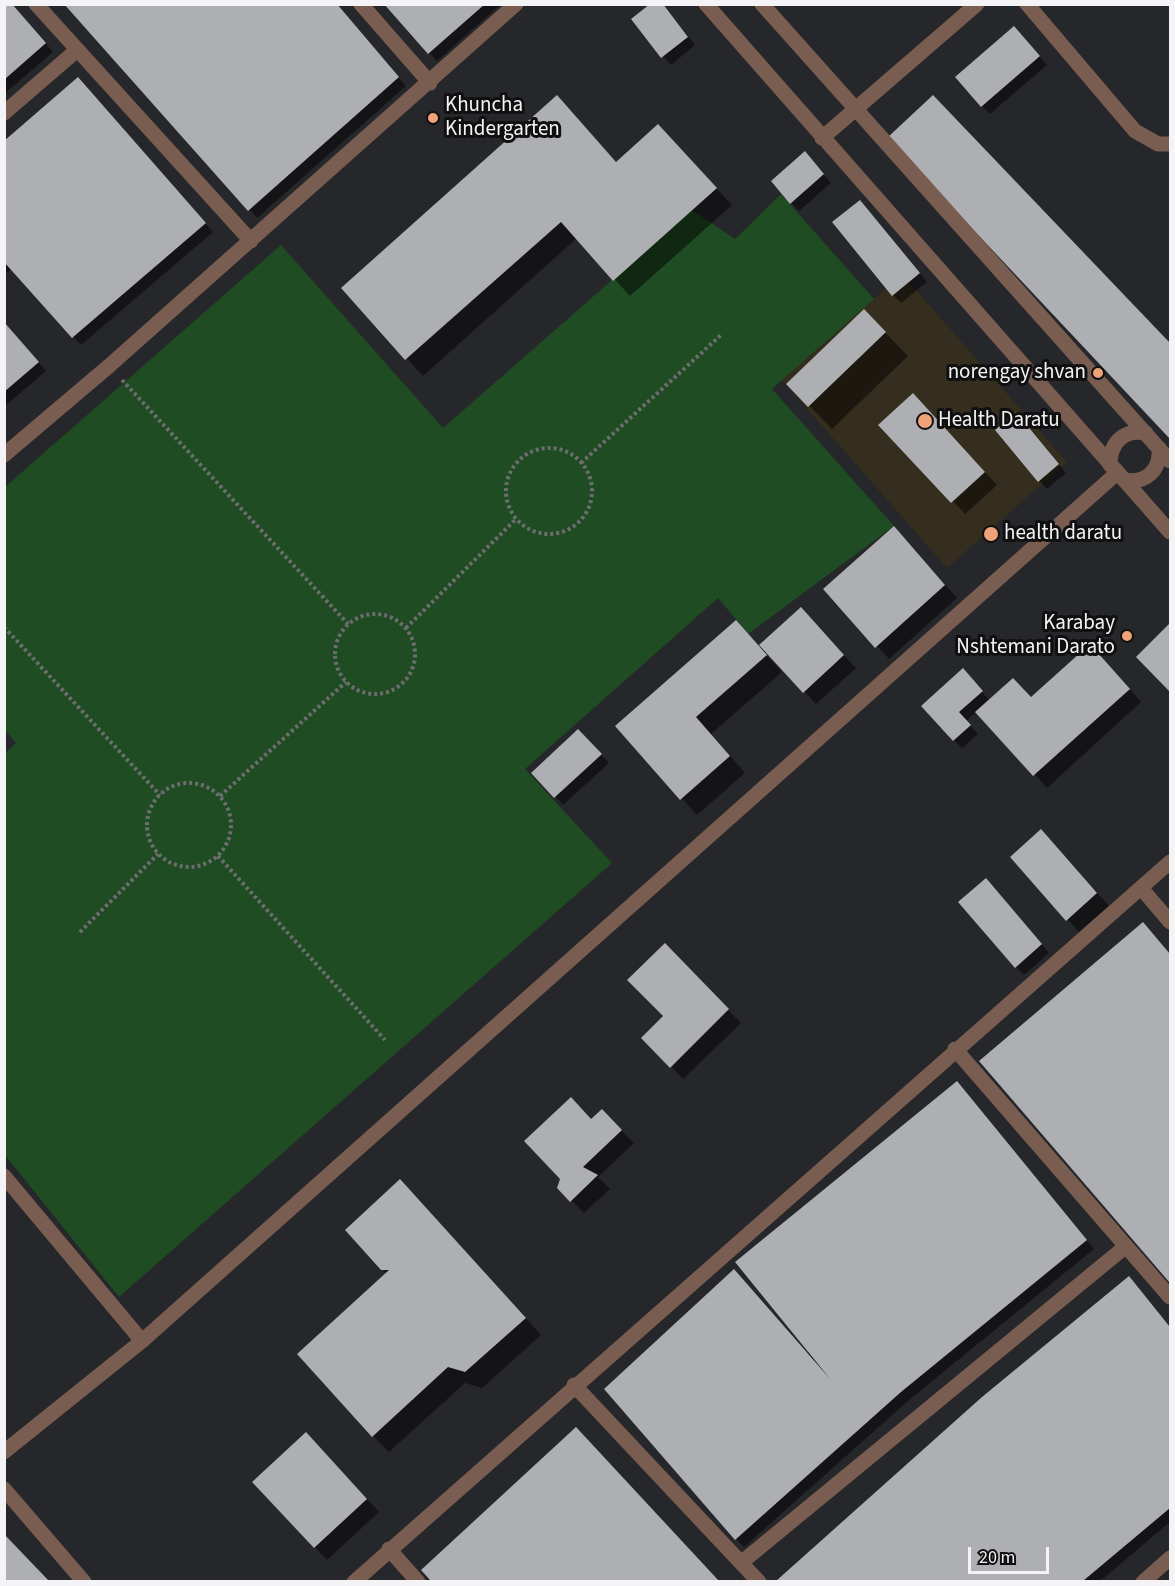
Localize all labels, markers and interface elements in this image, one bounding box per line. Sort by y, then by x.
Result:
place label: Khuncha Kindergarten [445,93,560,143]
marker: Khuncha Kindergarten [426,111,440,125]
place label: norengay shvan [948,360,1086,386]
marker: norengay shvan [1091,366,1105,380]
place label: Health Daratu [938,408,1060,434]
marker: Health Daratu [916,412,934,430]
place label: health daratu [1004,521,1122,547]
marker: health daratu [982,525,1000,543]
place label: Karabay Nshtemani Darato [956,611,1115,661]
marker: Karabay Nshtemani Darato [1120,629,1134,643]
scale bar [971,1535,1052,1573]
text: 20 m [979,1545,1015,1570]

